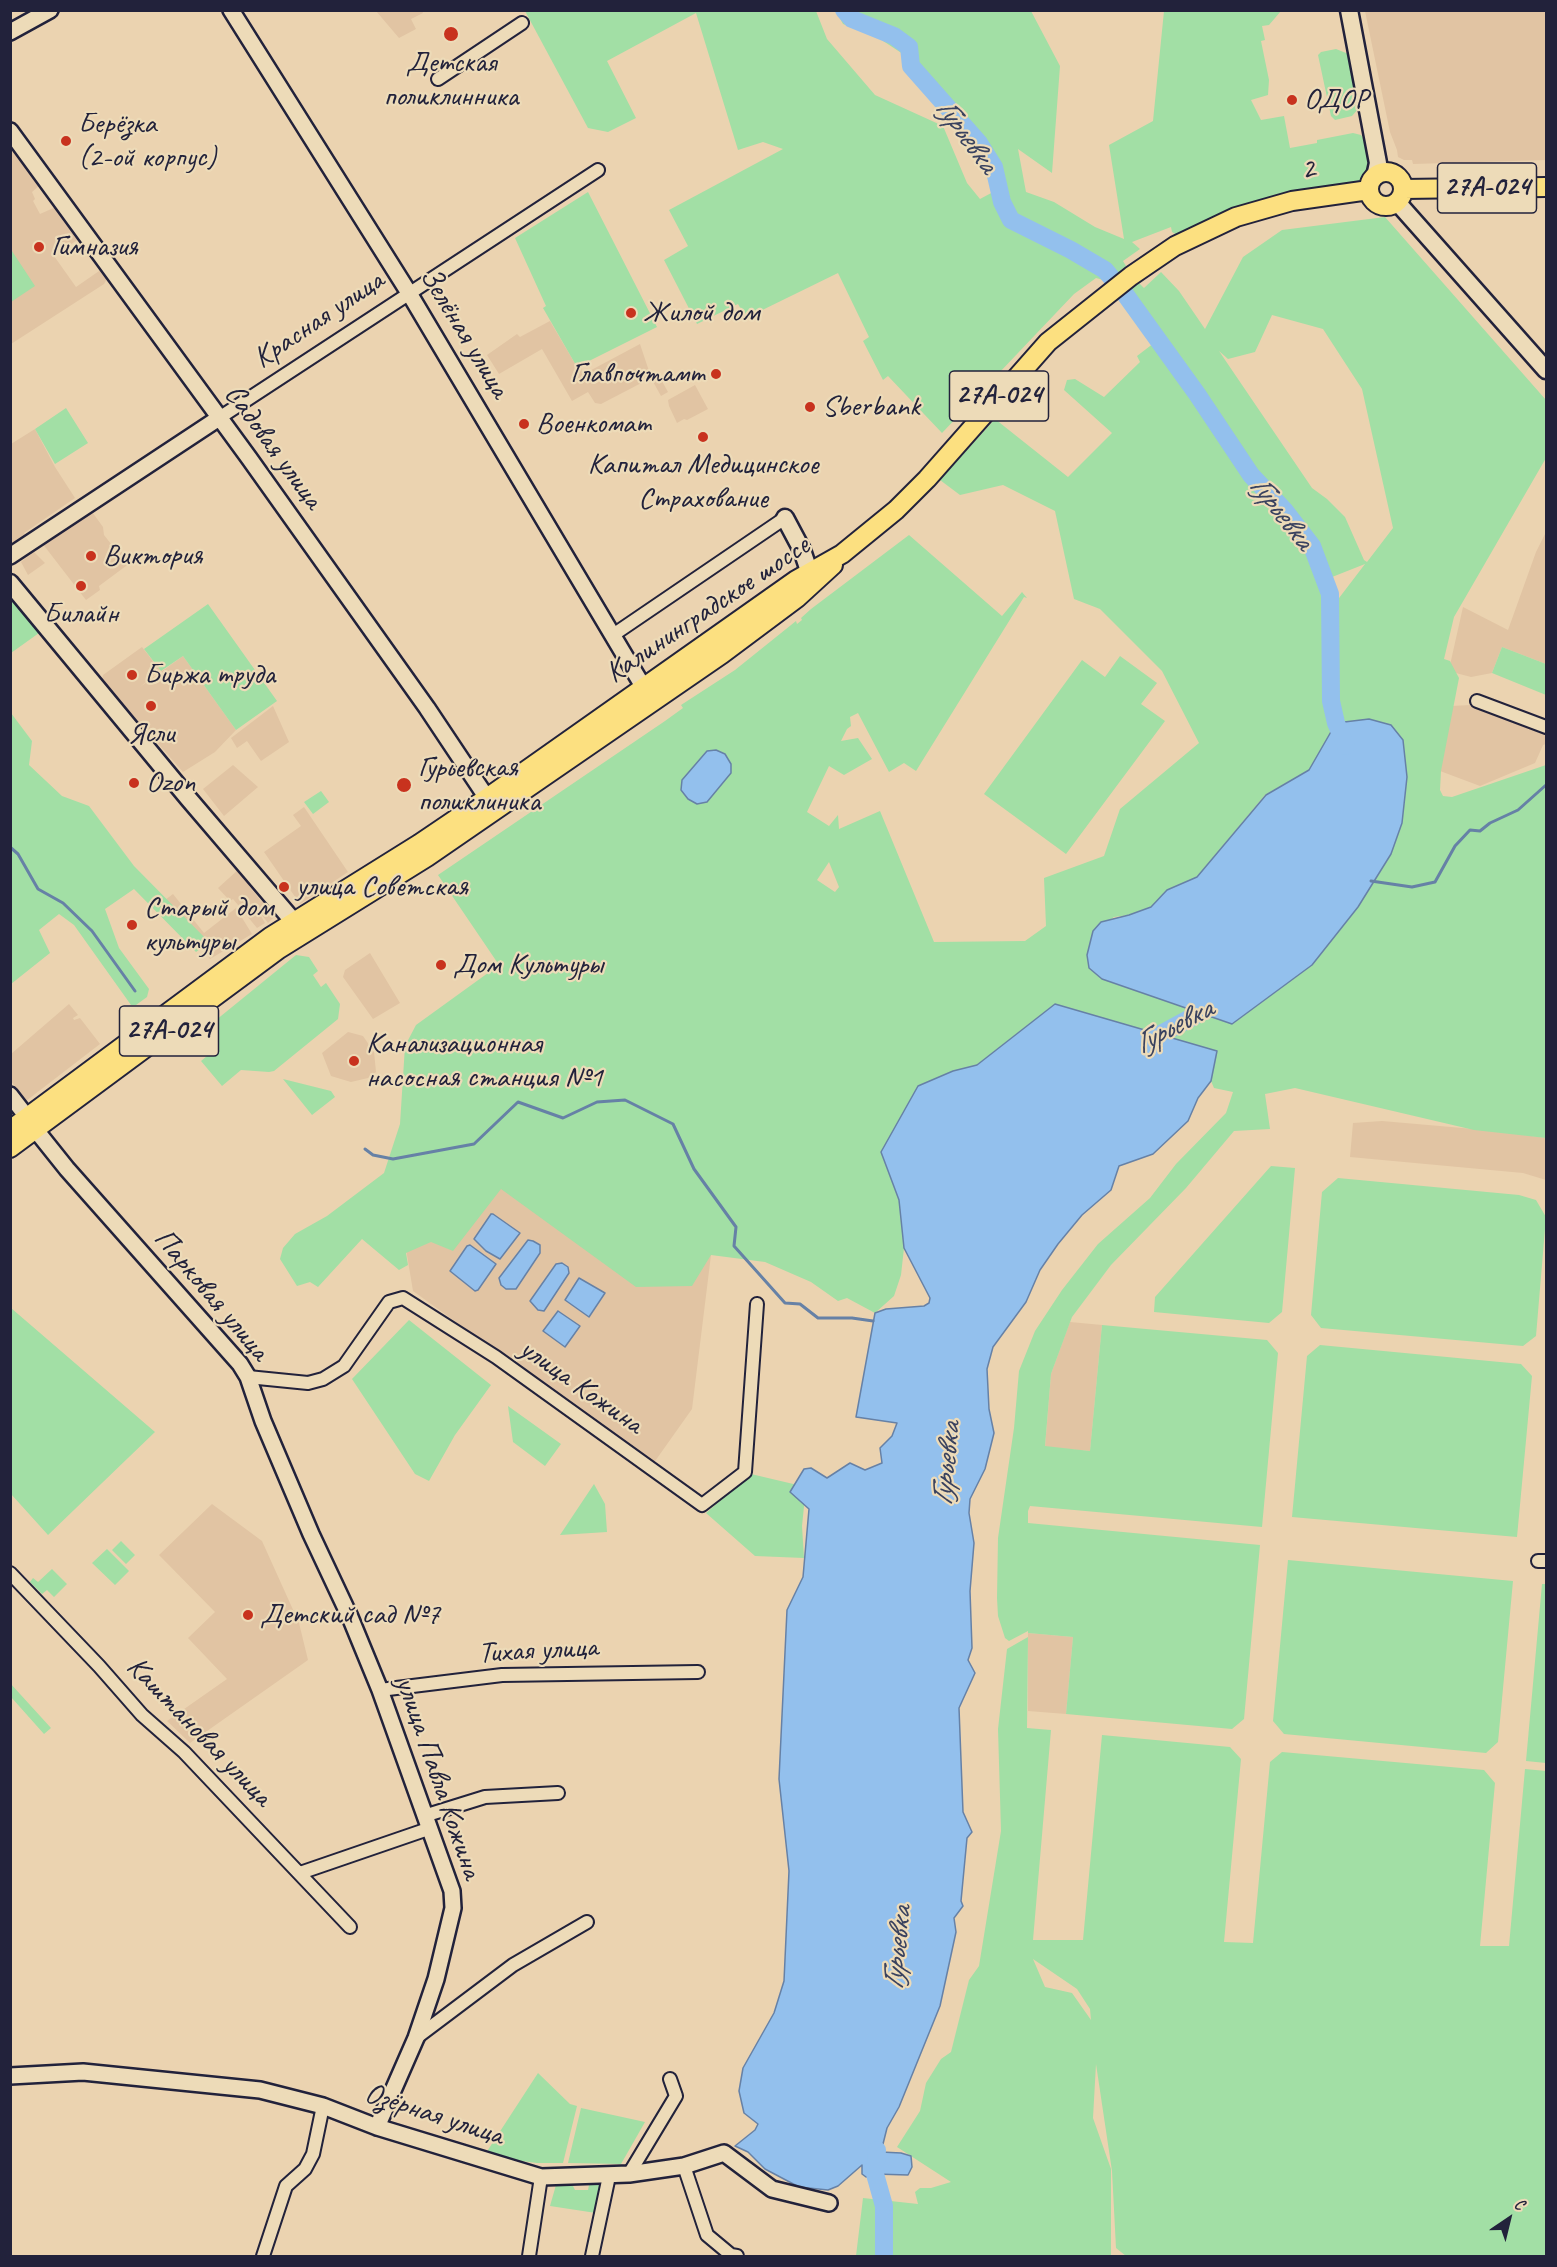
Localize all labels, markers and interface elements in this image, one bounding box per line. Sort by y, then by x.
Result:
marker: Детская поликлинника [442,25,460,43]
place label: Детская поликлинника [384,45,518,116]
place label: ОДОР [1304,82,1368,118]
water label: Гурьевка [926,91,1006,181]
marker: ОДОР [1285,93,1299,107]
place label: Берёзка (2-ой корпус) [78,106,216,176]
marker: Берёзка (2-ой корпус) [59,134,73,148]
street label: 2 [1299,151,1317,189]
road number: 27А-024 [1438,163,1537,213]
place label: Гимназия [51,229,138,265]
marker: Гимназия [32,240,46,254]
street label: Зелёная улица [411,261,517,405]
street label: Красная улица [247,263,391,377]
place label: Жилой дом [643,295,759,331]
marker: Жилой дом [624,306,638,320]
place label: Главпочтамт [570,356,704,392]
marker: Главпочтамт [709,367,723,381]
road number: 27А-024 [950,371,1048,421]
street label: Садовая улица [216,378,330,516]
place label: Sberbank [822,389,920,425]
marker: Sberbank [803,400,817,414]
place label: Военкомат [536,406,650,442]
marker: Военкомат [517,417,531,431]
marker: Капитал Медицинское Страхование [696,430,710,444]
place label: Капитал Медицинское Страхование [588,447,818,518]
water label: Гурьевка [1240,468,1322,558]
street label: Калининградское шоссе [599,528,817,692]
place label: Виктория [103,538,202,574]
marker: Виктория [84,549,98,563]
marker: Билайн [74,579,88,593]
place label: Билайн [44,596,118,632]
place label: Биржа труда [144,657,275,693]
marker: Биржа труда [125,668,139,682]
marker: Ясли [144,699,158,713]
place label: Ясли [127,716,175,752]
place label: Гурьевская поликлиника [418,750,540,820]
place label: Ozon [146,765,195,801]
marker: Ozon [127,776,141,790]
marker: Гурьевская поликлиника [395,776,413,794]
place label: улица Советская [296,869,468,905]
marker: улица Советская [277,880,291,894]
place label: Старый дом культуры [144,890,273,960]
marker: Старый дом культуры [125,918,139,932]
place label: Дом Культуры [453,947,603,983]
marker: Дом Культуры [434,958,448,972]
water label: Гурьевка [1128,990,1220,1064]
road number: 27А-024 [120,1006,219,1056]
place label: Канализационная насосная станция №1 [366,1026,603,1096]
marker: Канализационная насосная станция №1 [347,1054,361,1068]
street label: Парковая улица [145,1222,277,1368]
street label: улица Кожина [512,1331,650,1443]
water label: Гурьевка [924,1421,970,1507]
place label: Детский сад №7 [260,1597,440,1633]
marker: Детский сад №7 [241,1608,255,1622]
street label: Тихая улица [477,1630,599,1672]
street label: Каштановая улица [119,1650,279,1814]
street label: улица Павла Кожина [387,1672,489,1884]
water label: Гурьевка [875,1905,921,1991]
street label: Озёрная улица [360,2076,508,2154]
north arrow [1479,2189,1539,2249]
text: С [1510,2194,1528,2215]

